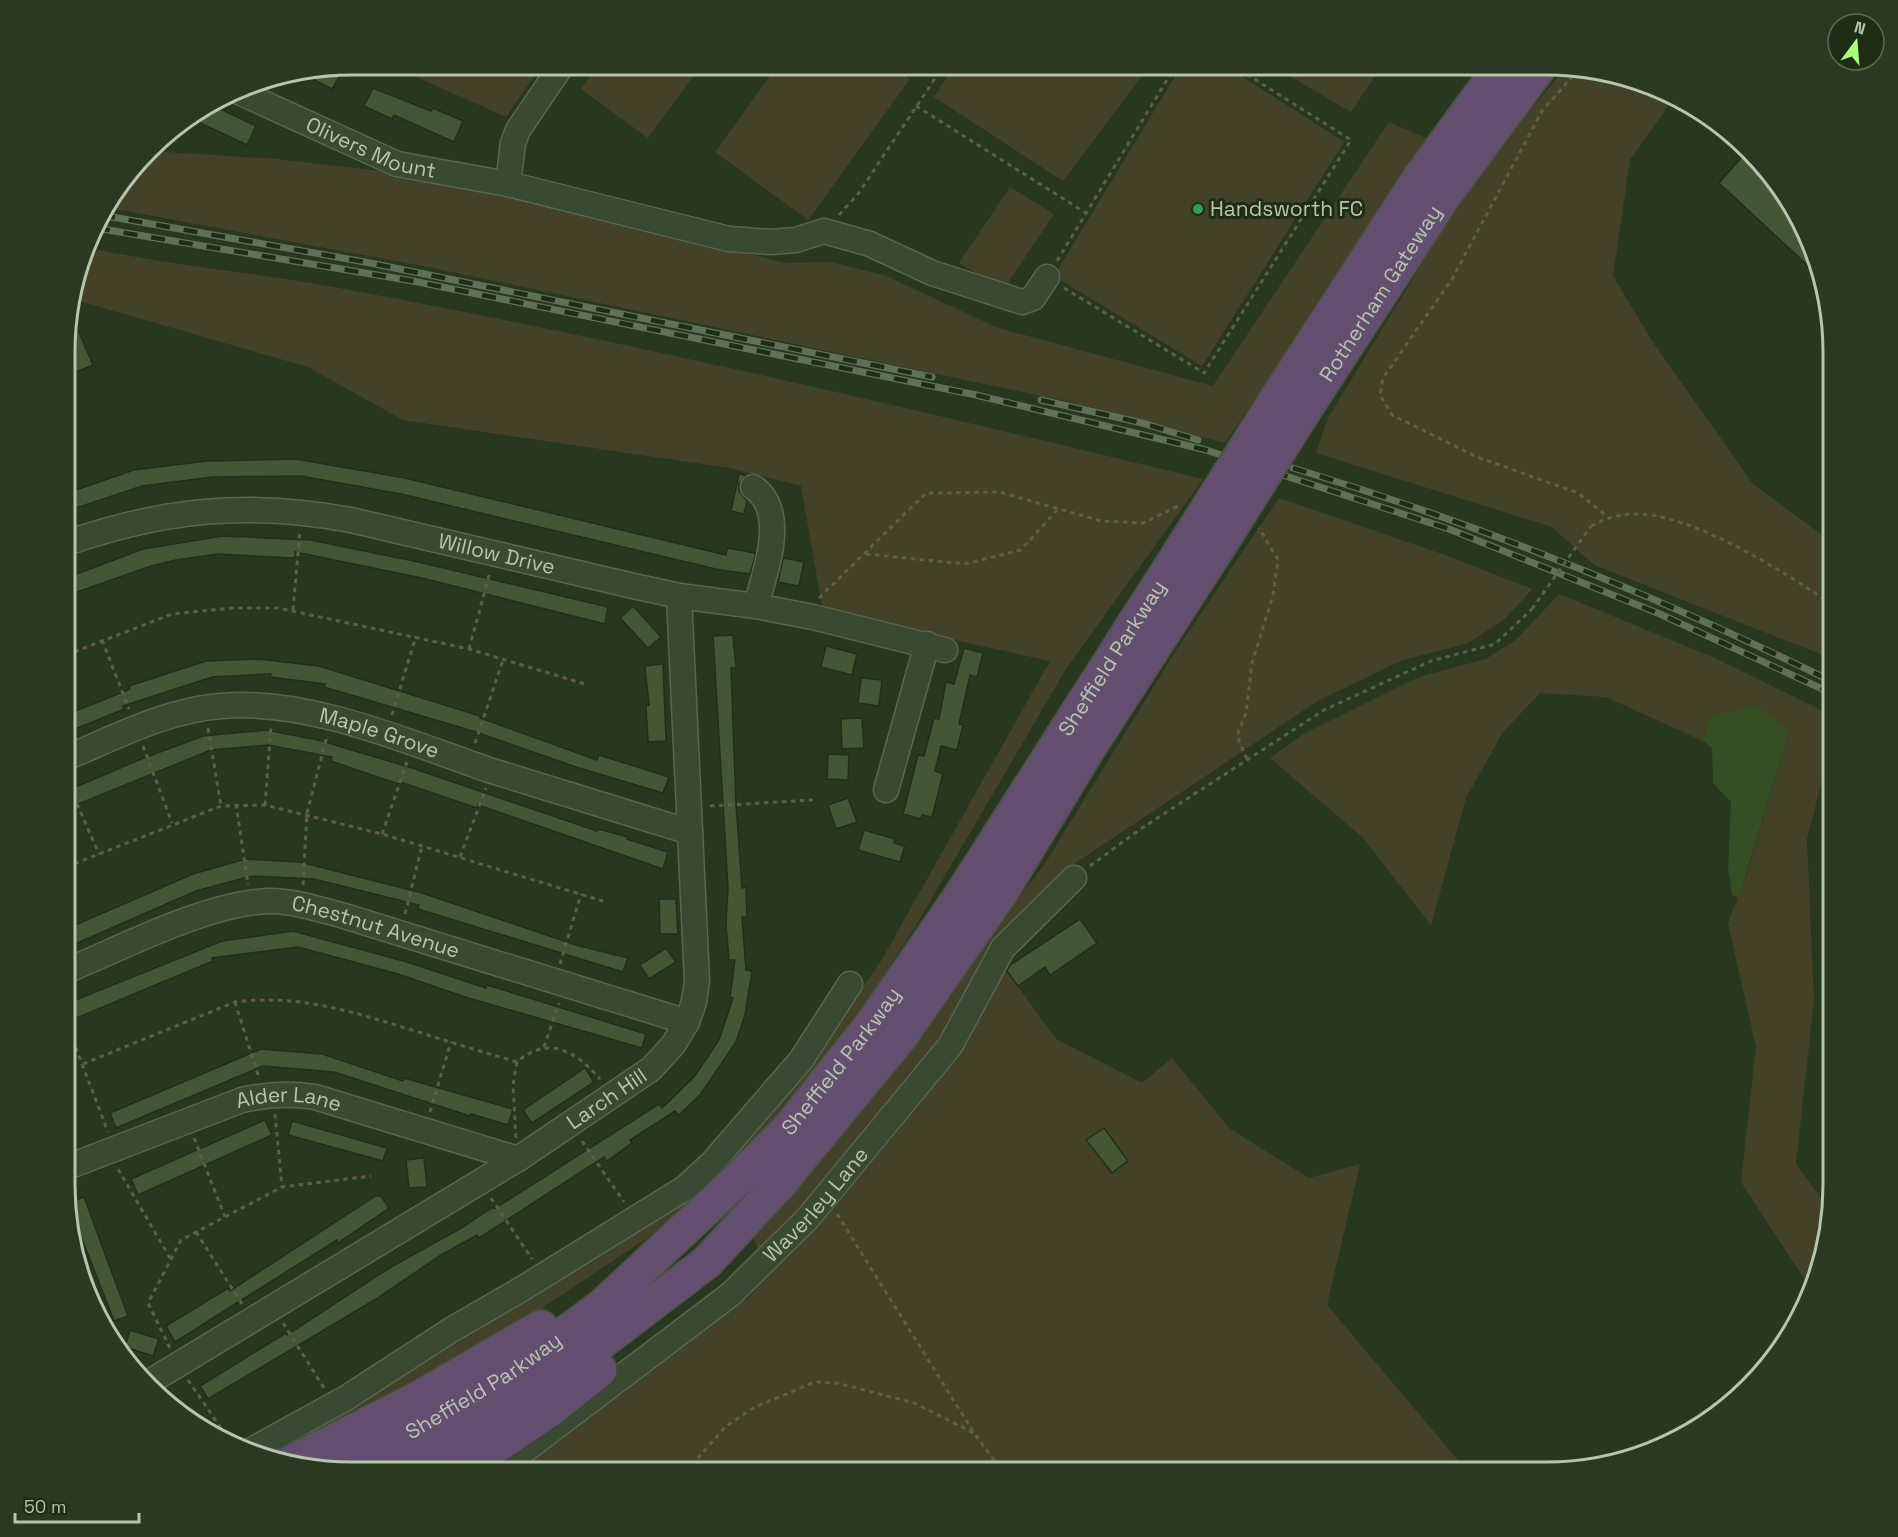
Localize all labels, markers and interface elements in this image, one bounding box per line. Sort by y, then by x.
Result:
north arrow [1826,12,1886,72]
text: N [1852,16,1868,40]
street label: Olivers Mount [302,110,438,184]
place label: Handsworth FC [1210,195,1363,222]
street label: Rotherham Gateway [1313,200,1447,387]
marker: Handsworth FC [1191,202,1205,216]
street label: Willow Drive [436,527,558,580]
street label: Sheffield Parkway [1052,575,1171,741]
street label: Maple Grove [317,701,443,764]
street label: Chestnut Avenue [290,889,463,964]
street label: Sheffield Parkway [775,982,906,1141]
street label: Larch Hill [561,1062,652,1135]
street label: Alder Lane [233,1081,345,1117]
street label: Waverley Lane [757,1141,874,1268]
street label: Sheffield Parkway [400,1326,567,1445]
scale bar [15,1486,140,1524]
text: 50 m [24,1495,66,1518]

